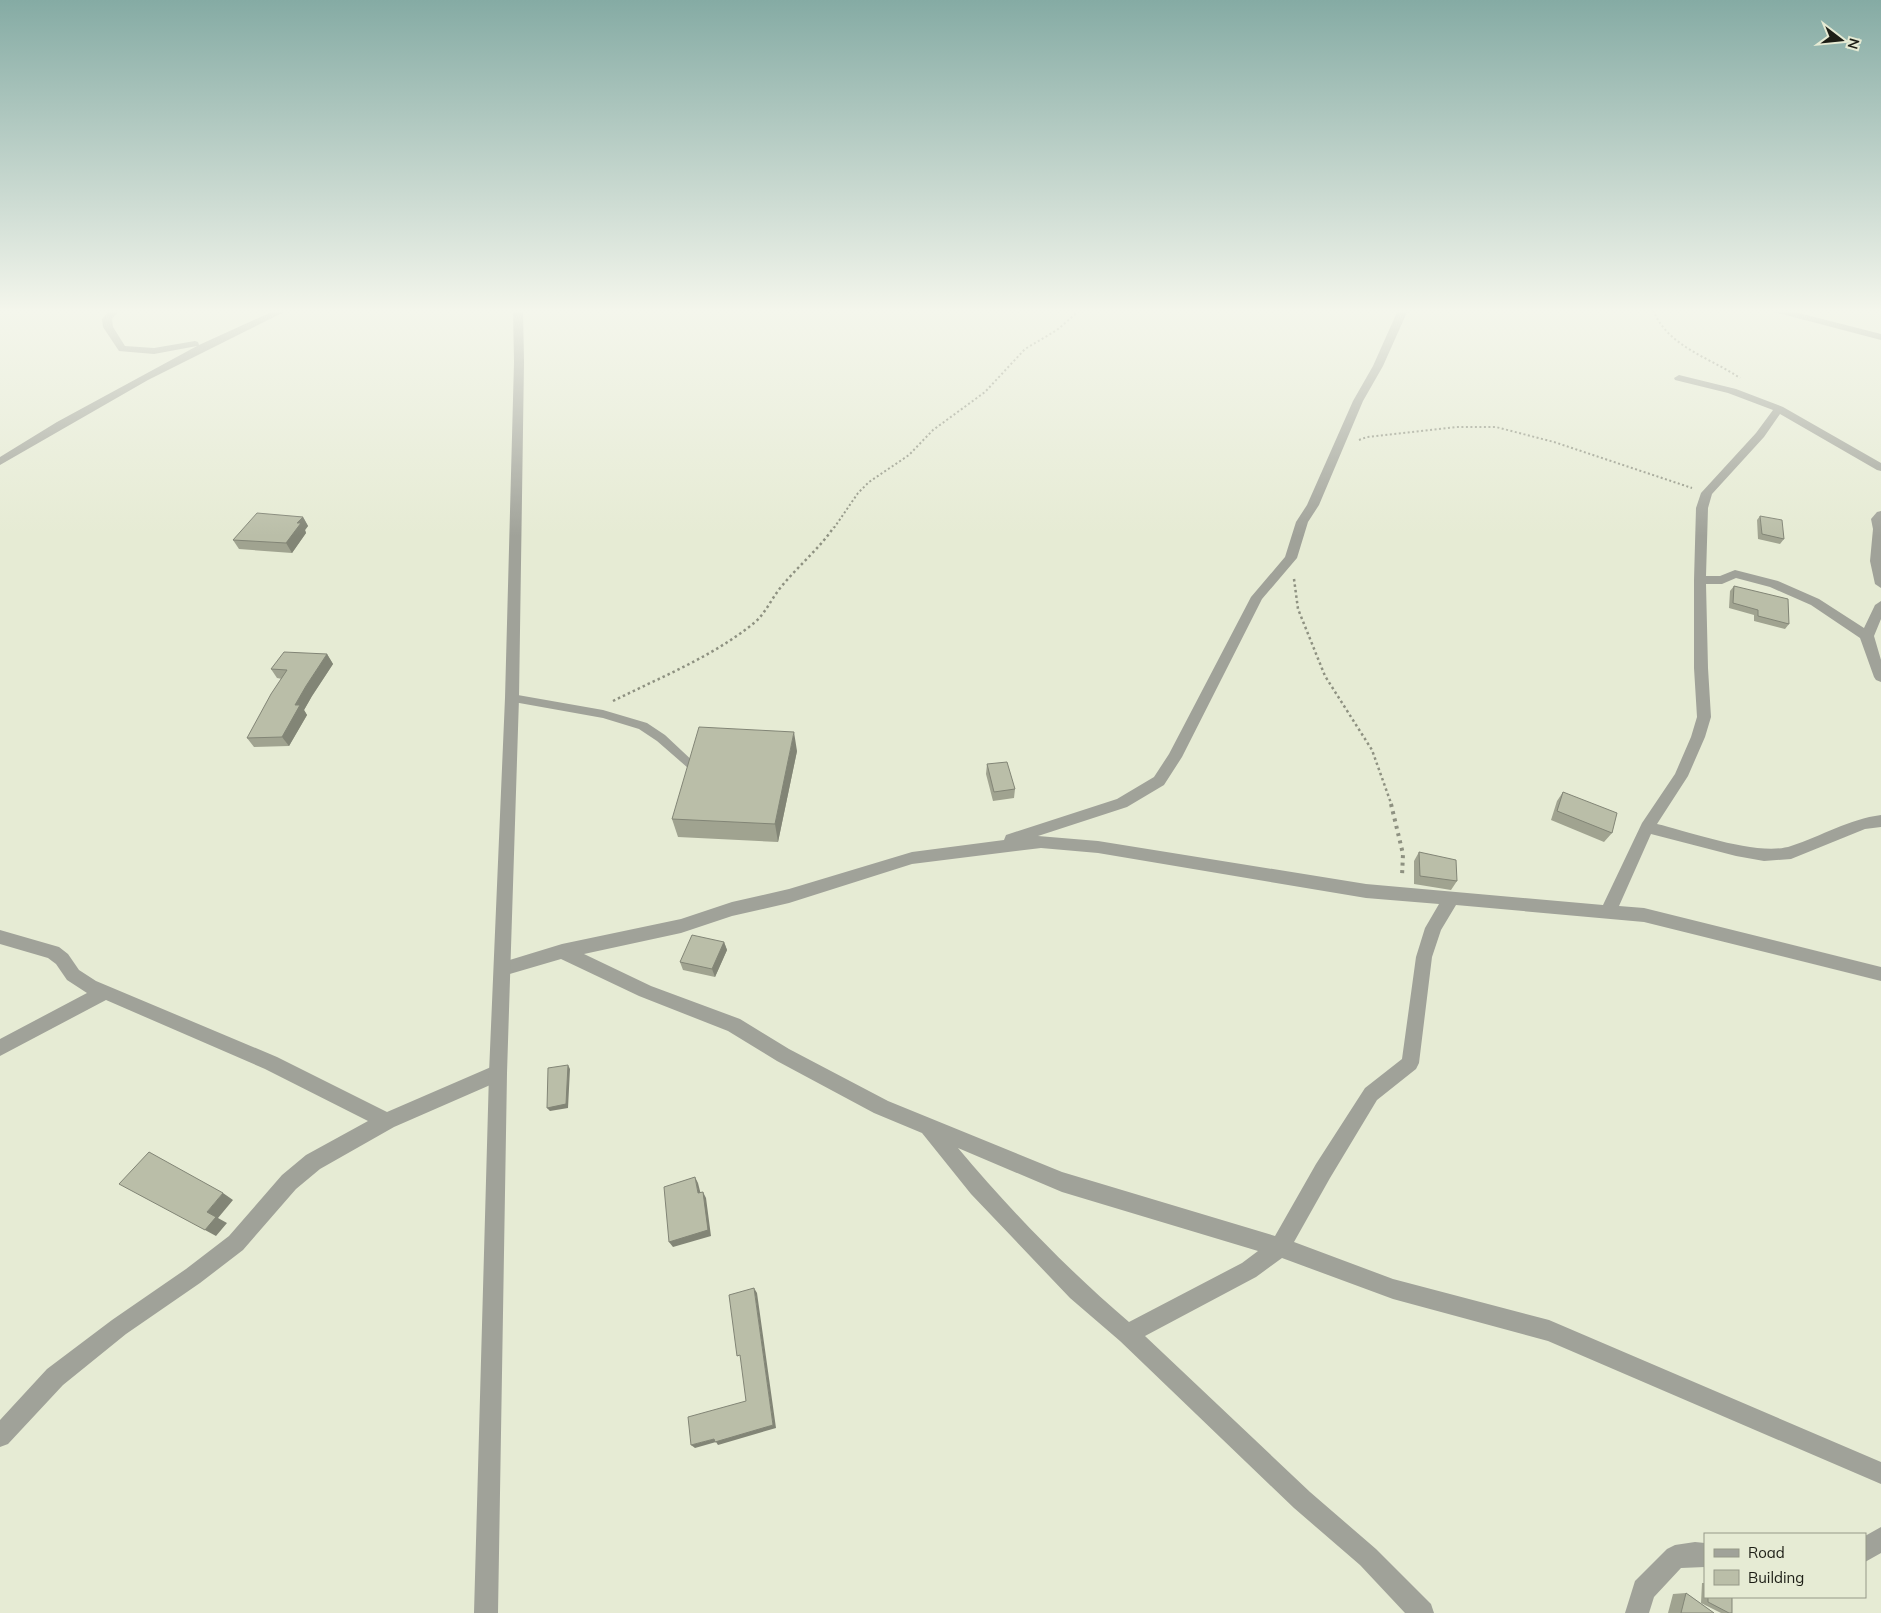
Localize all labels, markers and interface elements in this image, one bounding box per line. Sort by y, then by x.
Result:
north arrow [1816,15,1866,65]
text: N [1843,36,1864,51]
legend [1704,1533,1866,1598]
text: Road [1748,1543,1785,1562]
text: Building [1748,1568,1804,1587]

